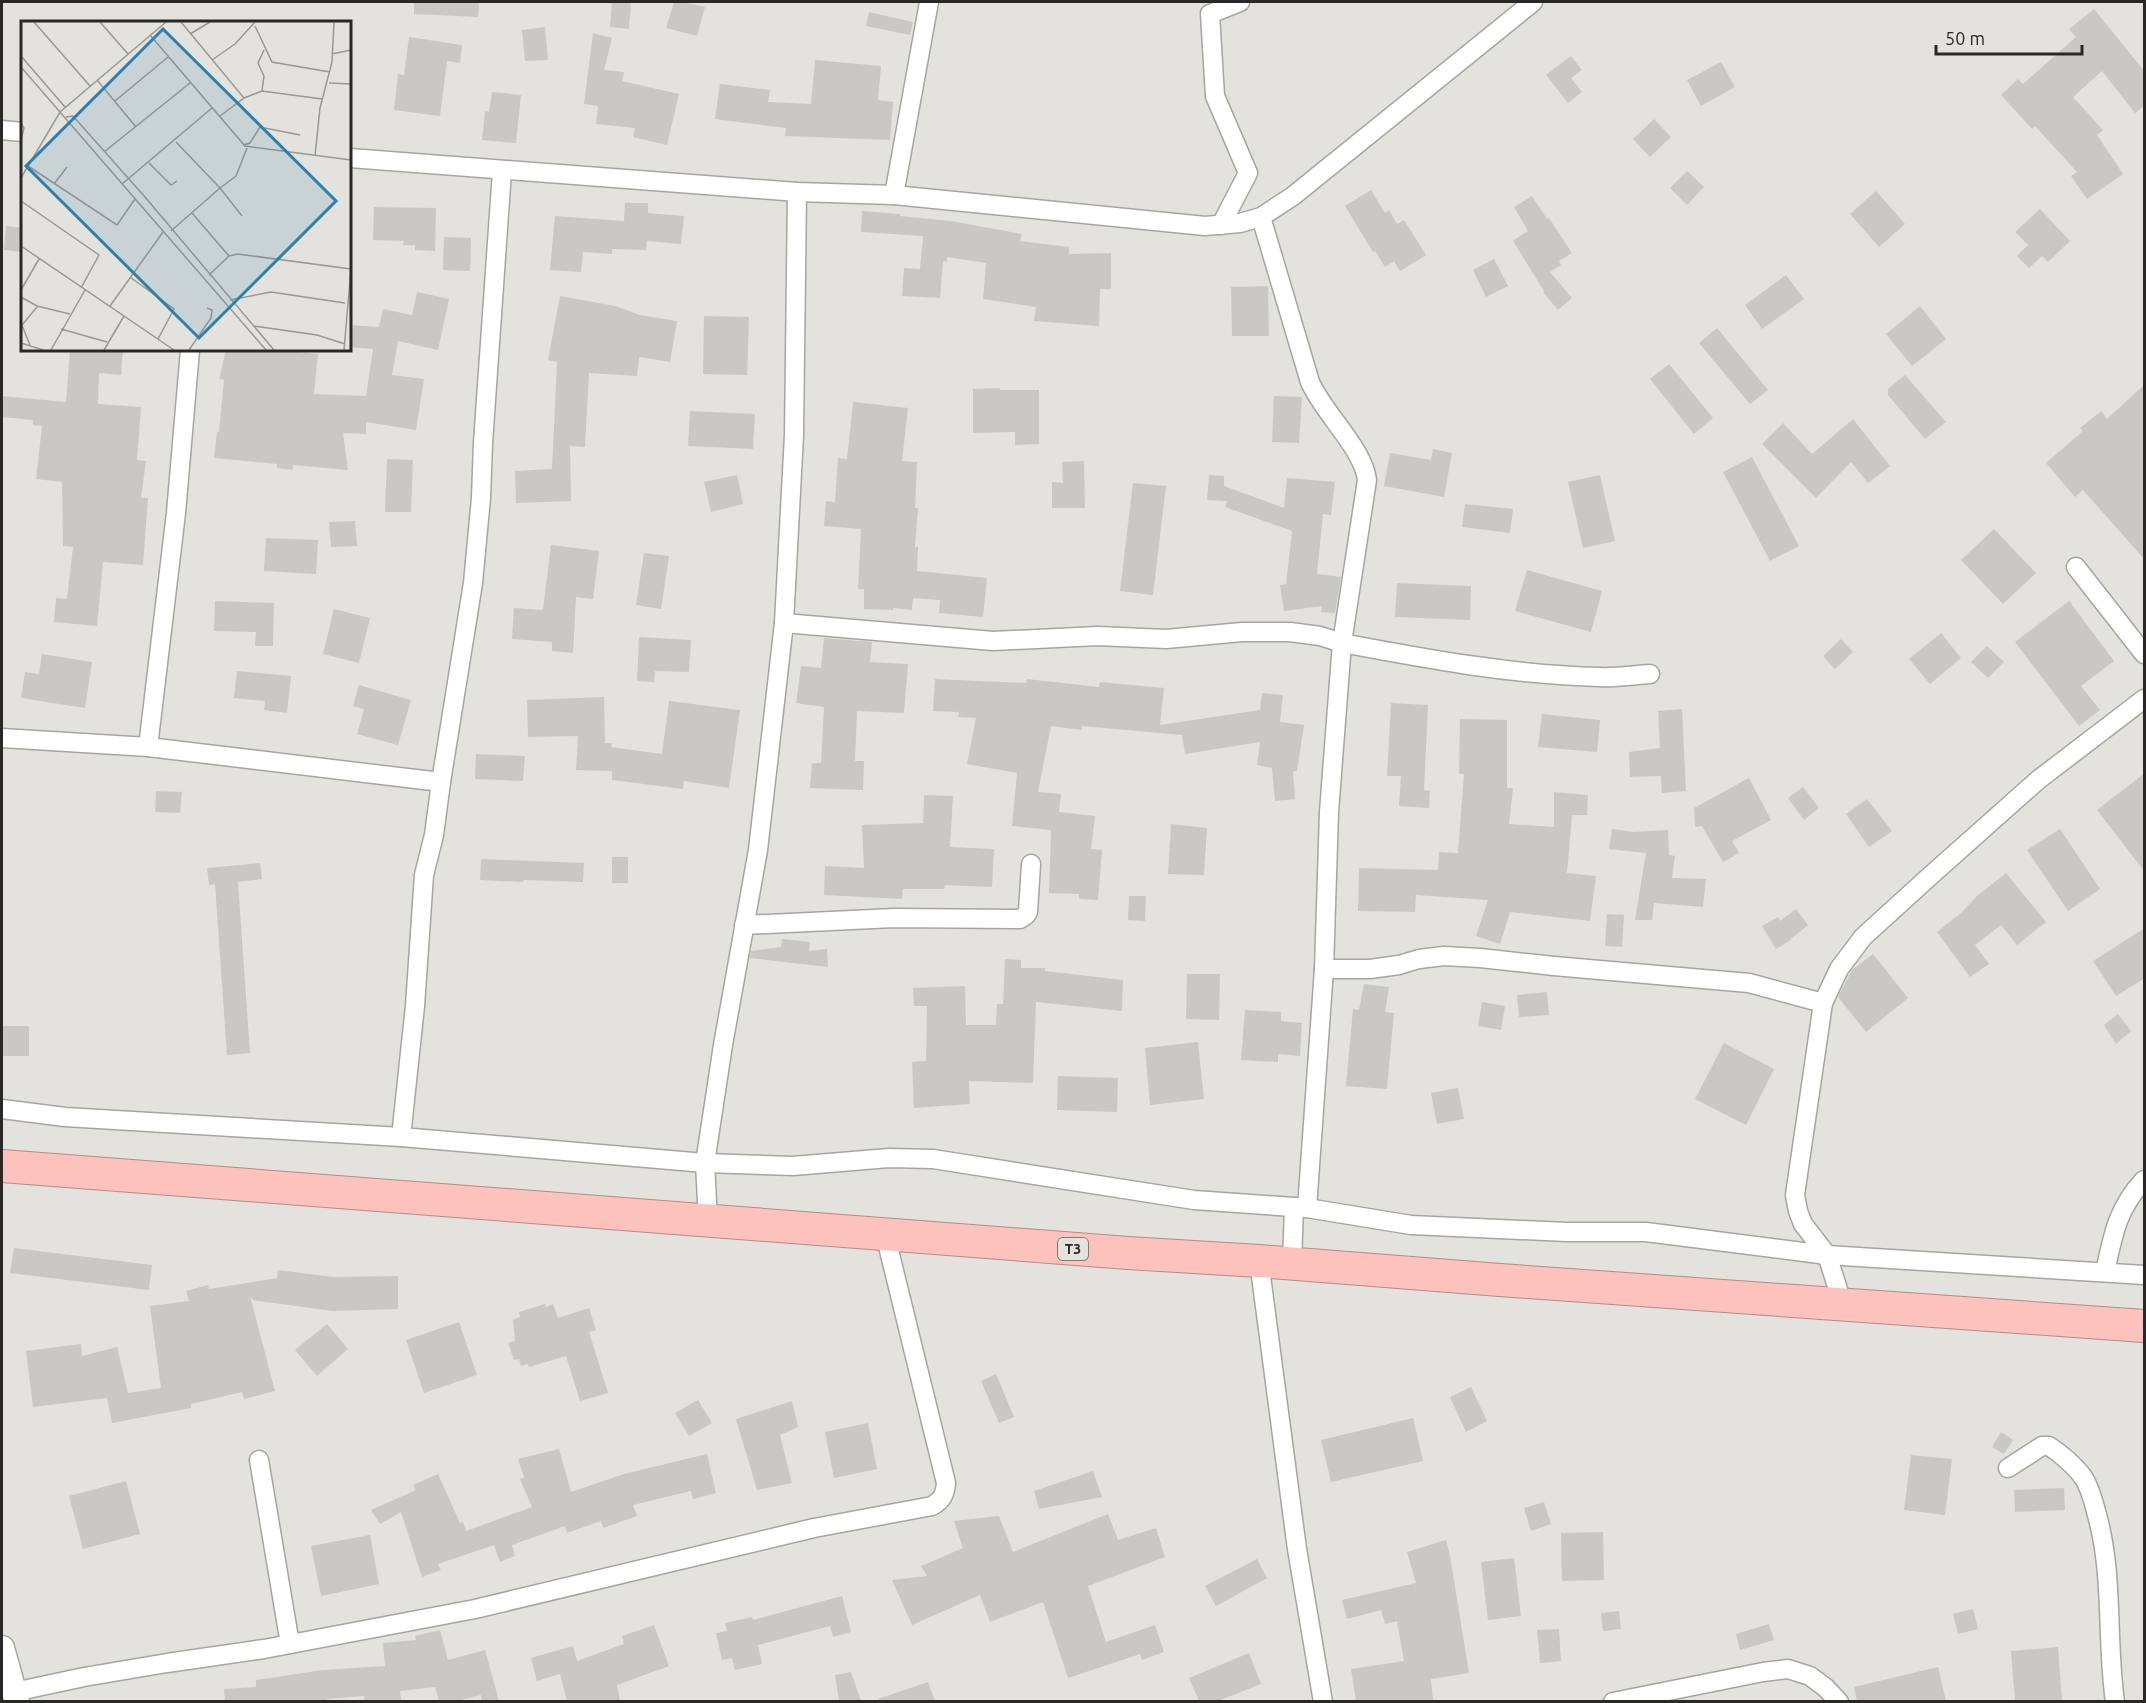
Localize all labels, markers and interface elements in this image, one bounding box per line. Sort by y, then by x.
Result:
scale bar [1936,18,2082,56]
inset map [21,21,351,351]
text: 50 m [1945,28,1985,48]
road number: T3 [1058,1238,1088,1260]

